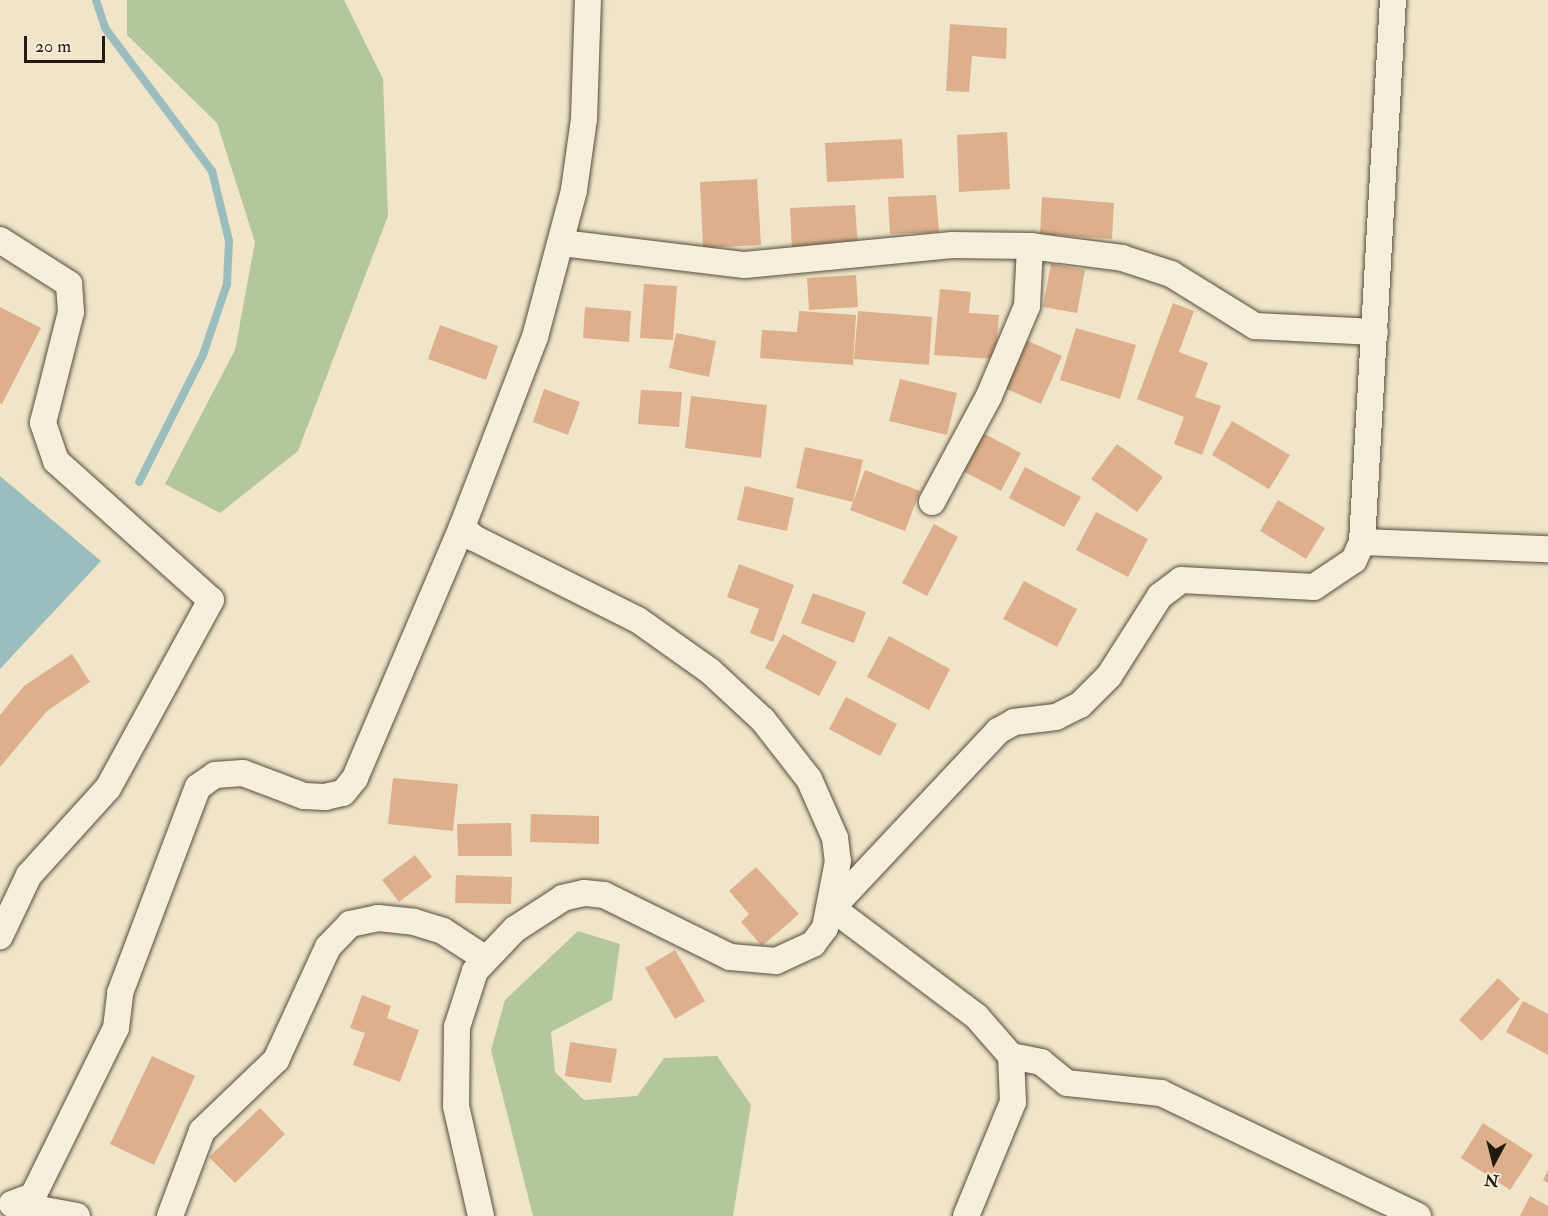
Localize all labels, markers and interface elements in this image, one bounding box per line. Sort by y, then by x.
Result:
scale bar [27,24,108,62]
text: 20 m [35,35,71,58]
north arrow [1464,1132,1524,1192]
text: N [1483,1169,1500,1191]

